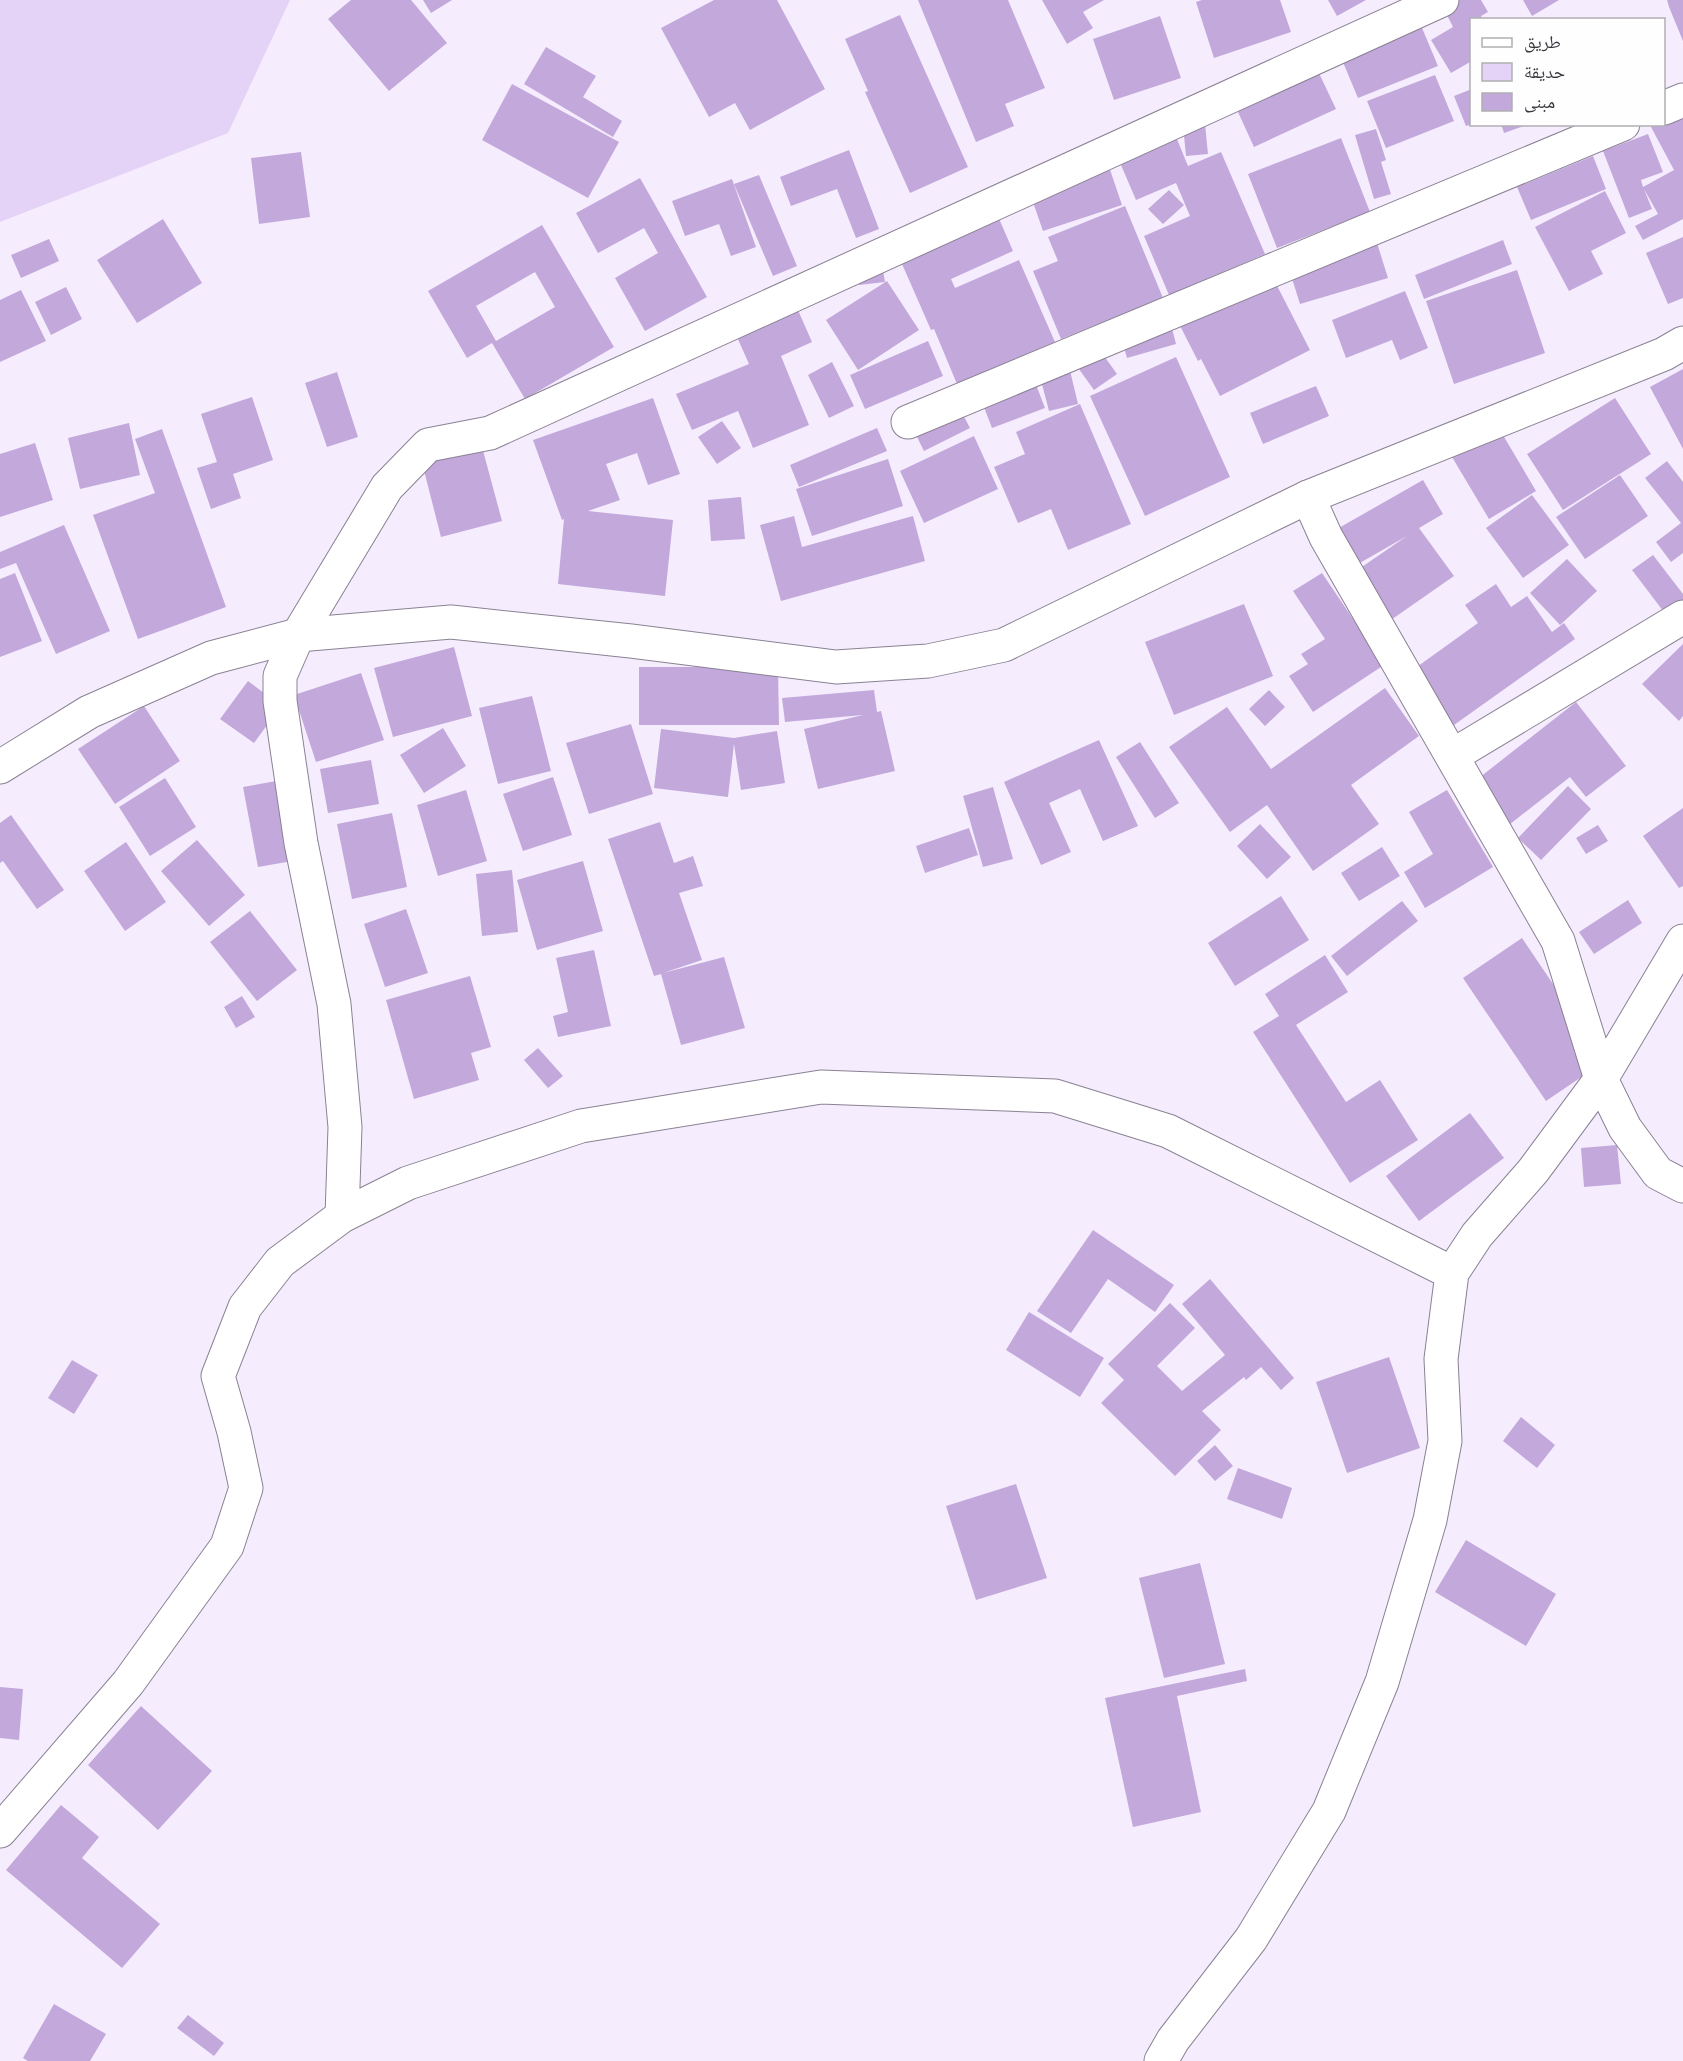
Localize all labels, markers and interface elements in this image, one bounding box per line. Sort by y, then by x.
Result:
legend [1470,18,1665,126]
text: طريق [1524,31,1561,53]
text: حديقة [1524,61,1565,82]
text: مبنى [1524,91,1555,113]

